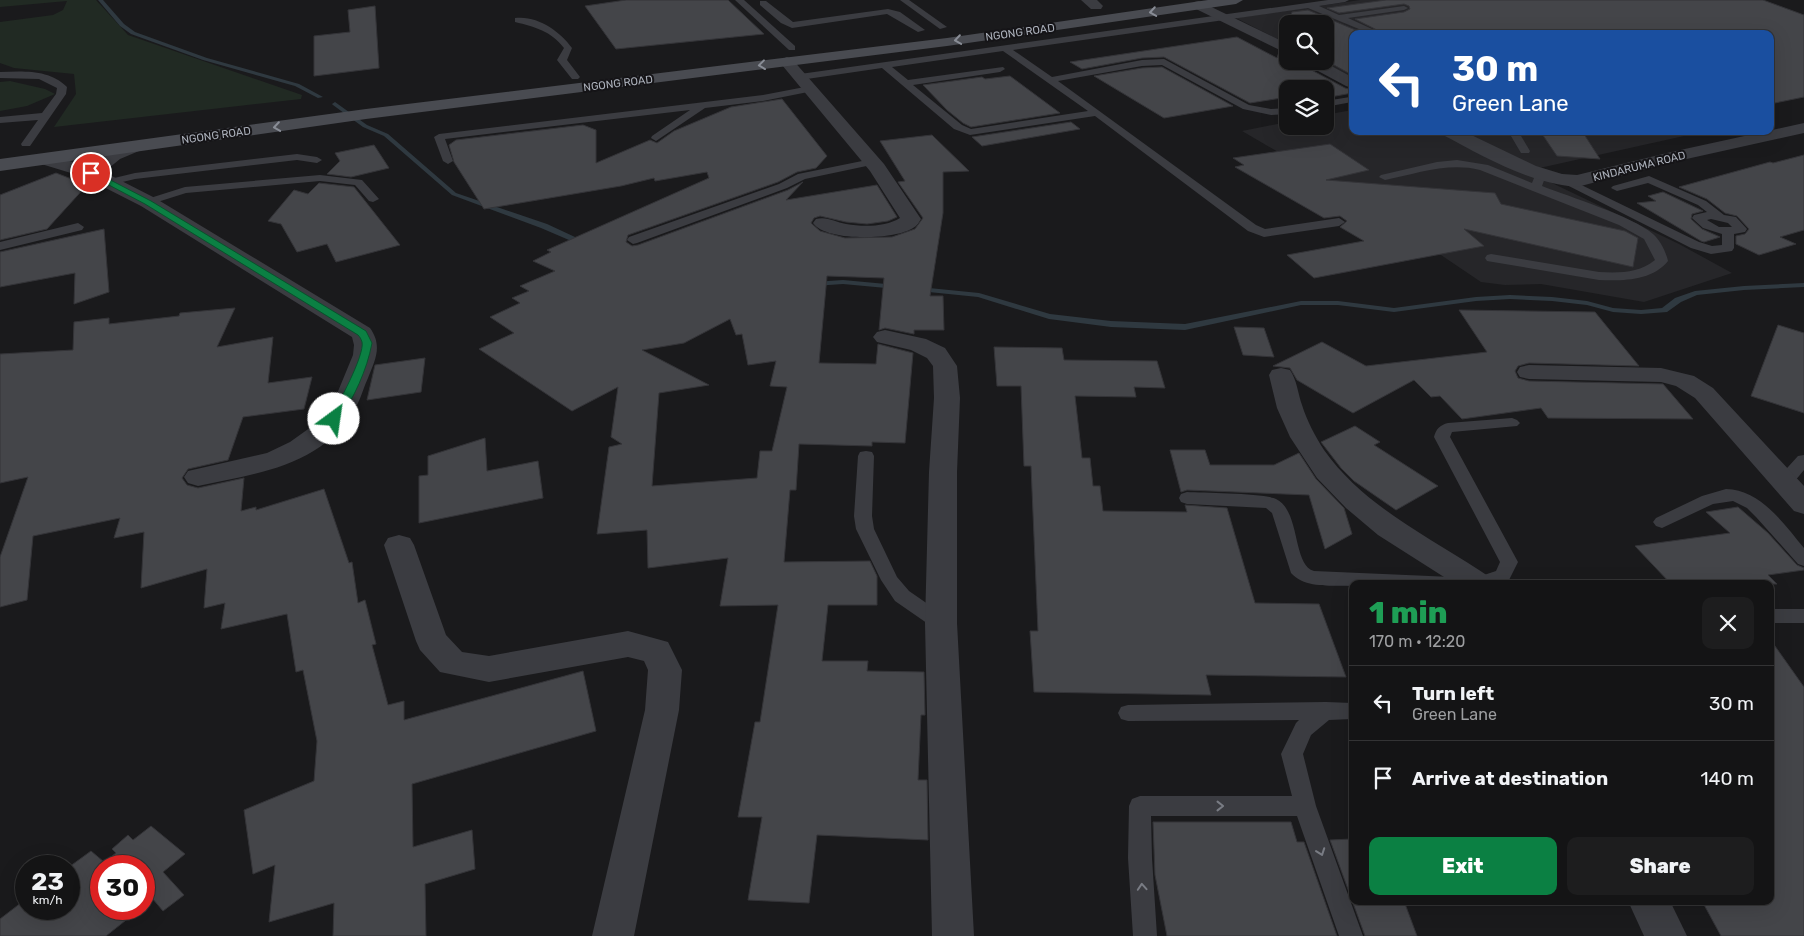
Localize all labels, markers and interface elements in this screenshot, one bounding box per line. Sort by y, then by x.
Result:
one-way arrow [1149,6,1157,17]
map controls [1279,15,1334,135]
button: search [1279,15,1334,70]
street label: NGONG ROAD [985,21,1056,44]
one-way arrow [953,35,962,45]
text: 30 m [1452,48,1538,90]
icon: left [1369,50,1434,115]
one-way arrow [757,59,765,70]
street label: NGONG ROAD [583,73,654,94]
button: layers [1279,80,1334,135]
text: Green Lane [1452,90,1569,117]
one-way arrow [272,121,281,131]
street label: NGONG ROAD [181,124,252,147]
street label: KINDARUMA ROAD [1591,149,1687,184]
pin [70,152,112,194]
icon: arrive [77,159,105,187]
position arrow [307,392,359,444]
text: 1 min [1369,595,1447,631]
button: close [1702,597,1754,649]
text: 170 m · 12:20 [1369,632,1465,651]
text: Turn left [1412,682,1494,705]
icon: left [1369,689,1397,717]
text: 30 m [1709,692,1754,715]
text: Green Lane [1412,705,1497,724]
icon: arrive [1369,764,1397,792]
text: Arrive at destination [1412,767,1608,790]
text: 140 m [1700,767,1754,790]
one-way arrow [1217,801,1225,811]
button: Exit [1369,837,1557,895]
button: Share [1567,837,1754,895]
one-way arrow [1315,847,1325,856]
speed limit sign: 30 [90,855,155,920]
text: 23 [31,867,64,896]
one-way arrow [1137,883,1148,891]
text: km/h [33,893,62,907]

